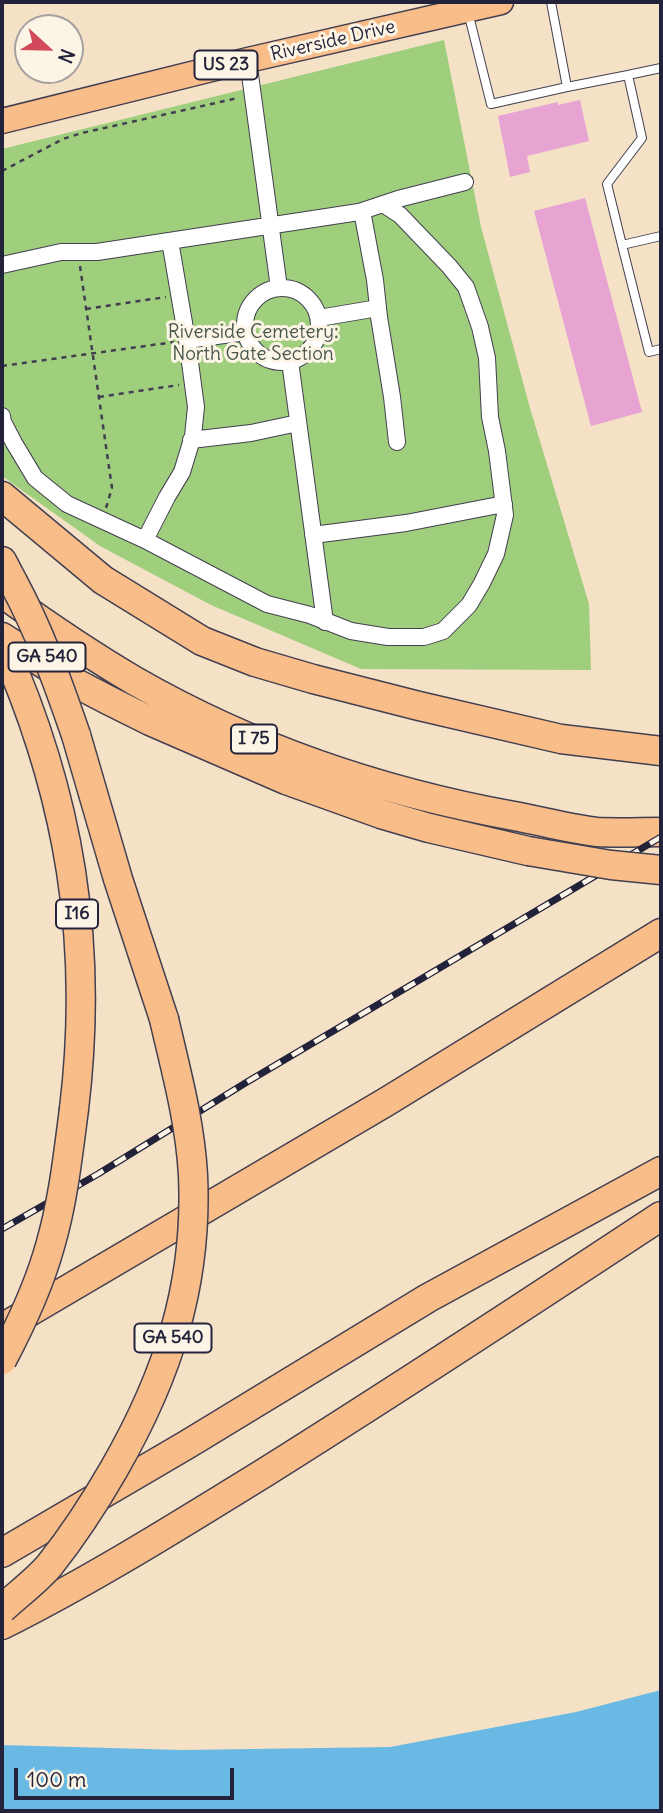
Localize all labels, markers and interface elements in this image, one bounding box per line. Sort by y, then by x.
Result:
north arrow [14,14,84,84]
street label: Riverside Drive [268,16,398,66]
text: N [53,46,80,67]
road number: US 23 [194,51,258,80]
park label: Riverside Cemetery: North Gate Section [168,322,338,366]
road number: GA 540 [8,642,86,672]
road number: I 75 [231,724,277,754]
road number: I16 [56,900,98,929]
road number: GA 540 [134,1324,212,1352]
scale bar [18,1754,238,1798]
text: 100 m [27,1766,86,1793]

